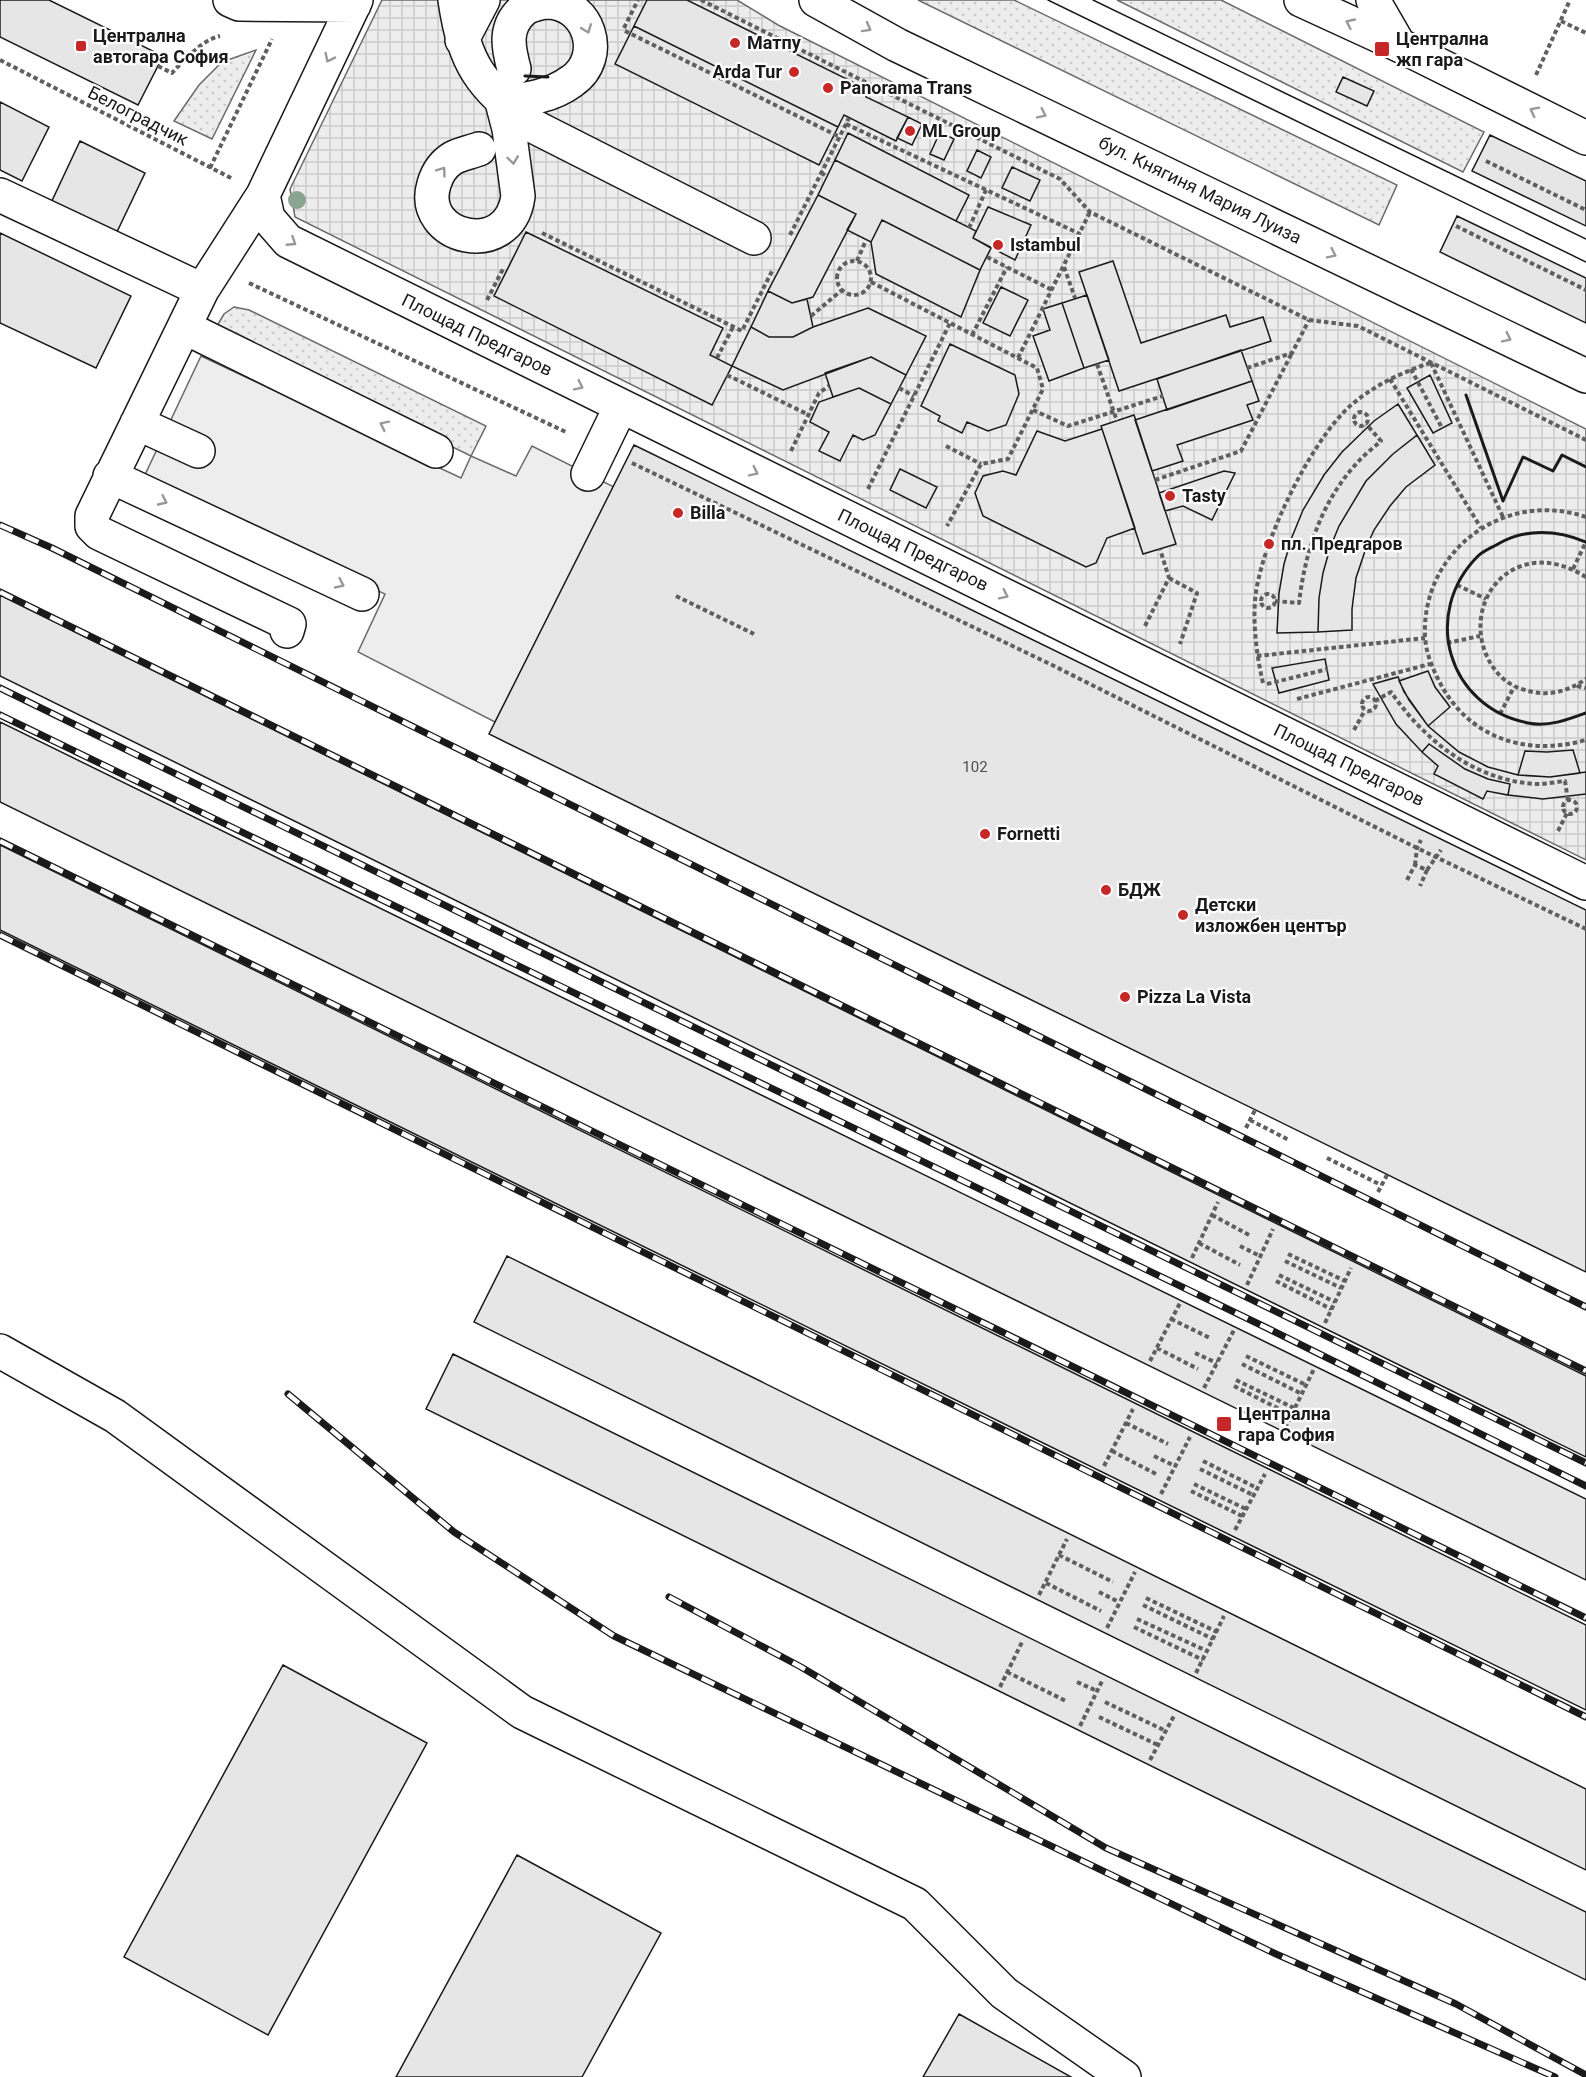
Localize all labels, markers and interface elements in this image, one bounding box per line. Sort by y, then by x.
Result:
one-way arrow [1346,18,1357,30]
one-way arrow [861,21,872,32]
one-way arrow [579,23,592,33]
place label: Централна автогара София [93,25,229,67]
place label: Централна жп гара [1396,28,1489,70]
place label: Матпу [747,32,802,53]
marker: Матпу [728,36,742,50]
marker: Централна автогара София [74,39,88,53]
marker: Централна жп гара [1373,40,1391,58]
one-way arrow [324,51,336,62]
place label: Arda Tur [713,61,782,82]
marker: Arda Tur [787,65,801,79]
place label: Panorama Trans [840,77,972,98]
street label: Белоградчик [85,81,192,150]
marker: Panorama Trans [821,81,835,95]
one-way arrow [1036,107,1047,119]
one-way arrow [1529,107,1540,119]
place label: ML Group [922,120,1001,141]
marker: ML Group [903,124,917,138]
street label: бул. Княгиня Мария Луиза [1095,131,1305,248]
one-way arrow [507,155,519,164]
one-way arrow [435,166,446,177]
one-way arrow [286,234,297,245]
place label: Istambul [1010,234,1081,255]
marker: Istambul [991,238,1005,252]
one-way arrow [1325,246,1336,258]
street label: Площад Предгаров [399,289,556,380]
one-way arrow [1501,331,1512,342]
one-way arrow [573,379,583,390]
one-way arrow [379,421,390,432]
one-way arrow [748,465,758,476]
place label: Tasty [1182,485,1227,506]
marker: Tasty [1163,489,1177,503]
one-way arrow [157,494,168,506]
place label: Billa [690,502,726,523]
street label: Площад Предгаров [835,504,992,595]
marker: Billa [671,506,685,520]
place label: пл. Предгаров [1281,533,1403,554]
marker: пл. Предгаров [1262,537,1276,551]
one-way arrow [334,576,345,588]
one-way arrow [998,588,1009,599]
street label: Площад Предгаров [1271,719,1428,810]
house number: 102 [962,758,988,776]
place label: Fornetti [997,823,1060,844]
marker: Fornetti [978,827,992,841]
place label: БДЖ [1118,879,1161,900]
marker: БДЖ [1099,883,1113,897]
place label: Детски изложбен център [1195,894,1347,936]
marker: Детски изложбен център [1176,908,1190,922]
place label: Pizza La Vista [1137,986,1251,1007]
marker: Pizza La Vista [1118,990,1132,1004]
place label: Централна гара София [1238,1403,1335,1445]
marker: Централна гара София [1215,1415,1233,1433]

